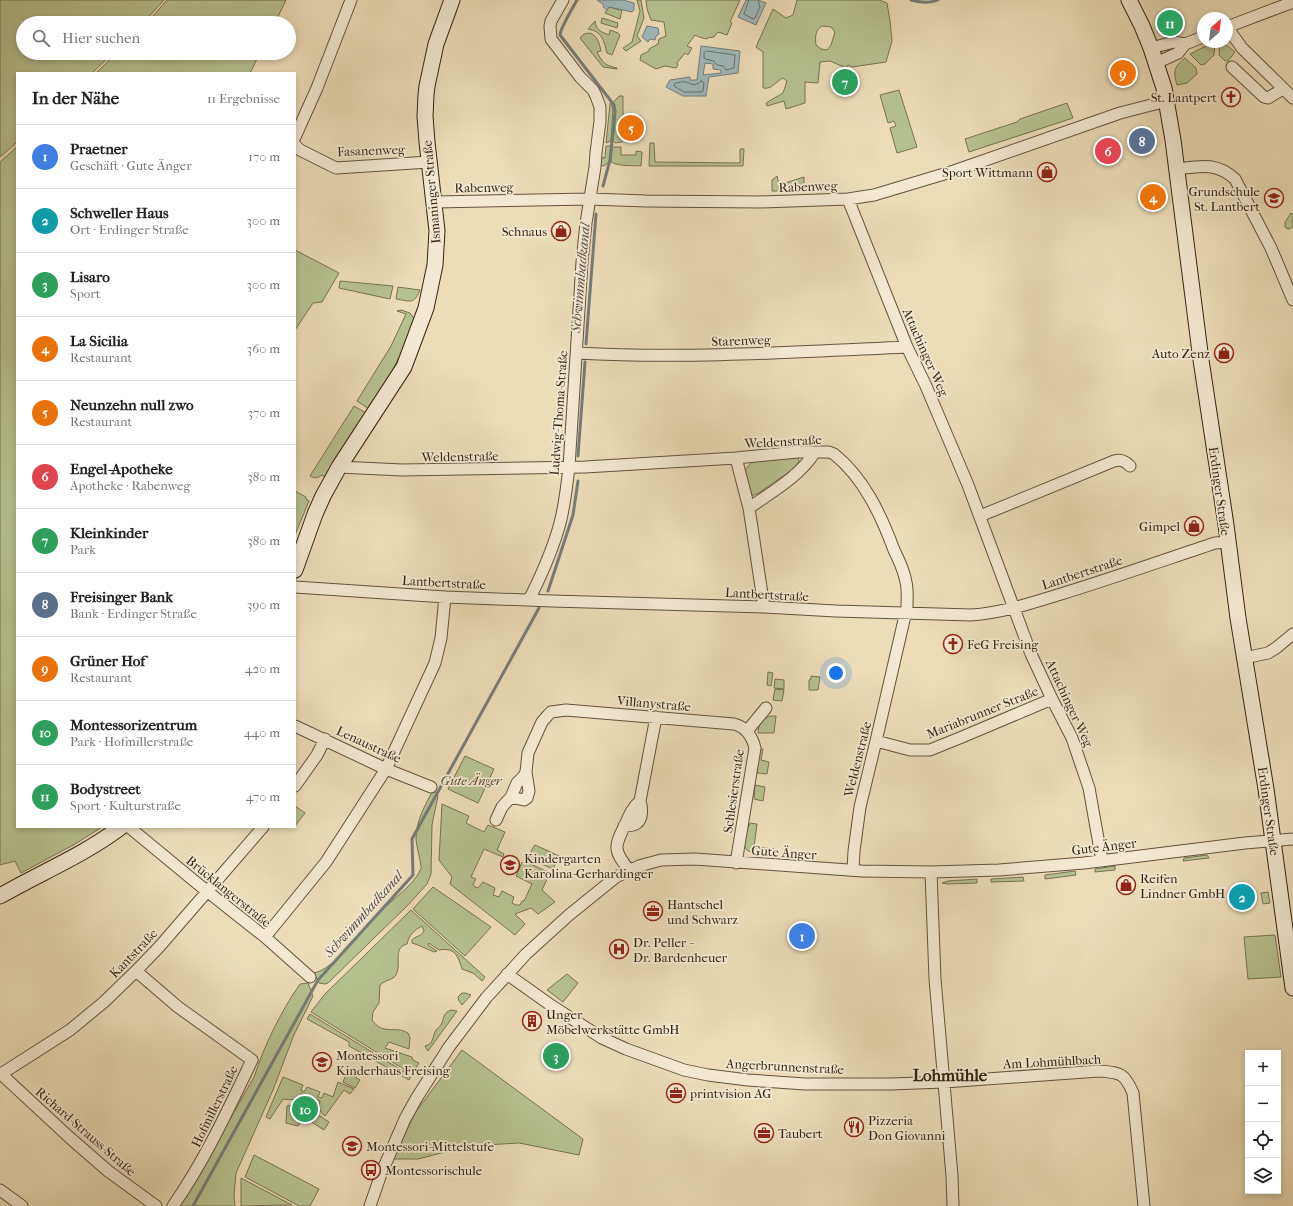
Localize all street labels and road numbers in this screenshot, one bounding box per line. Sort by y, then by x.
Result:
street label: Ismaninger Straße [419,139,443,244]
street label: Fasanenweg [337,142,406,159]
street label: Rabenweg [778,178,839,195]
street label: Rabenweg [454,179,515,196]
street label: Attachinger Weg [899,305,952,400]
street label: Starenweg [711,332,772,349]
street label: Ludwig-Thoma-Straße [547,349,570,476]
street label: Weldenstraße [743,432,823,451]
street label: Erdinger Straße [1206,446,1233,537]
street label: Weldenstraße [420,448,499,465]
street label: Lantbertstraße [1040,552,1125,593]
street label: Lantbertstraße [402,573,487,592]
street label: Lantbertstraße [725,585,810,604]
street label: Attachinger Weg [1042,656,1097,750]
street label: Mariabrunner Straße [924,683,1041,742]
street label: Villanystraße [615,693,692,714]
street label: Weldenstraße [841,719,874,799]
street label: Lenaustraße [334,723,404,766]
street label: Schlesierstraße [720,748,747,834]
street label: Erdinger Straße [1255,766,1282,857]
street label: Gute Änger [1071,835,1138,858]
street label: Gute Änger [751,843,817,862]
street label: Brücklangerstraße [183,853,274,930]
street label: Kantstraße [106,925,161,981]
street label: Am Lohmühlbach [1002,1051,1102,1072]
street label: Angerbrunnenstraße [725,1056,845,1077]
street label: Hofmillerstraße [188,1062,241,1150]
street label: Richard-Strauss-Straße [33,1084,139,1179]

